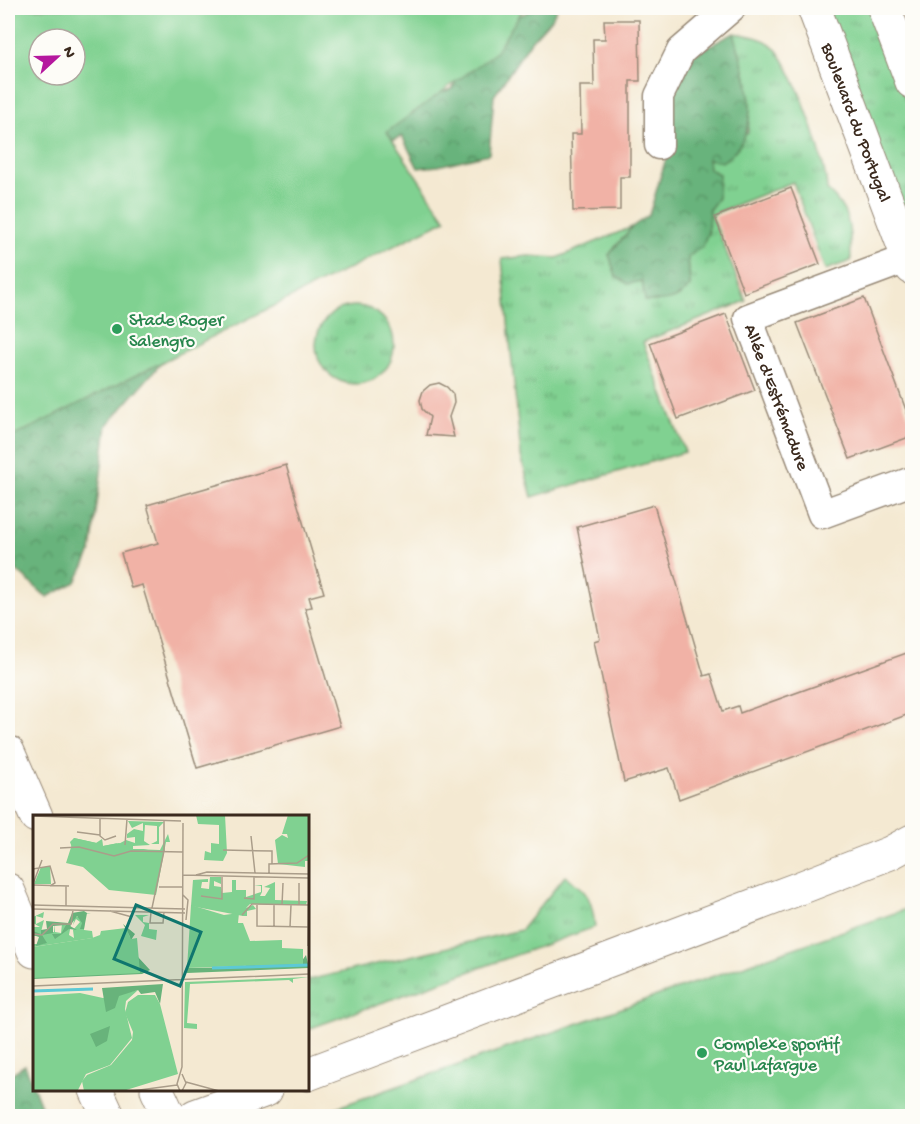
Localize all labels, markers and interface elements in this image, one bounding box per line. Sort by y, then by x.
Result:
north arrow [27,27,87,87]
street label: Boulevard du Portugal [815,40,894,206]
text: N [57,44,79,62]
place label: Stade Roger Salengro [129,311,225,353]
street label: Allée d'Estrémadure [738,321,813,474]
marker: Stade Roger Salengro [110,322,124,336]
inset map [33,815,309,1091]
place label: Complexe sportif Paul Lafargue [713,1035,840,1077]
marker: Complexe sportif Paul Lafargue [695,1046,709,1060]

